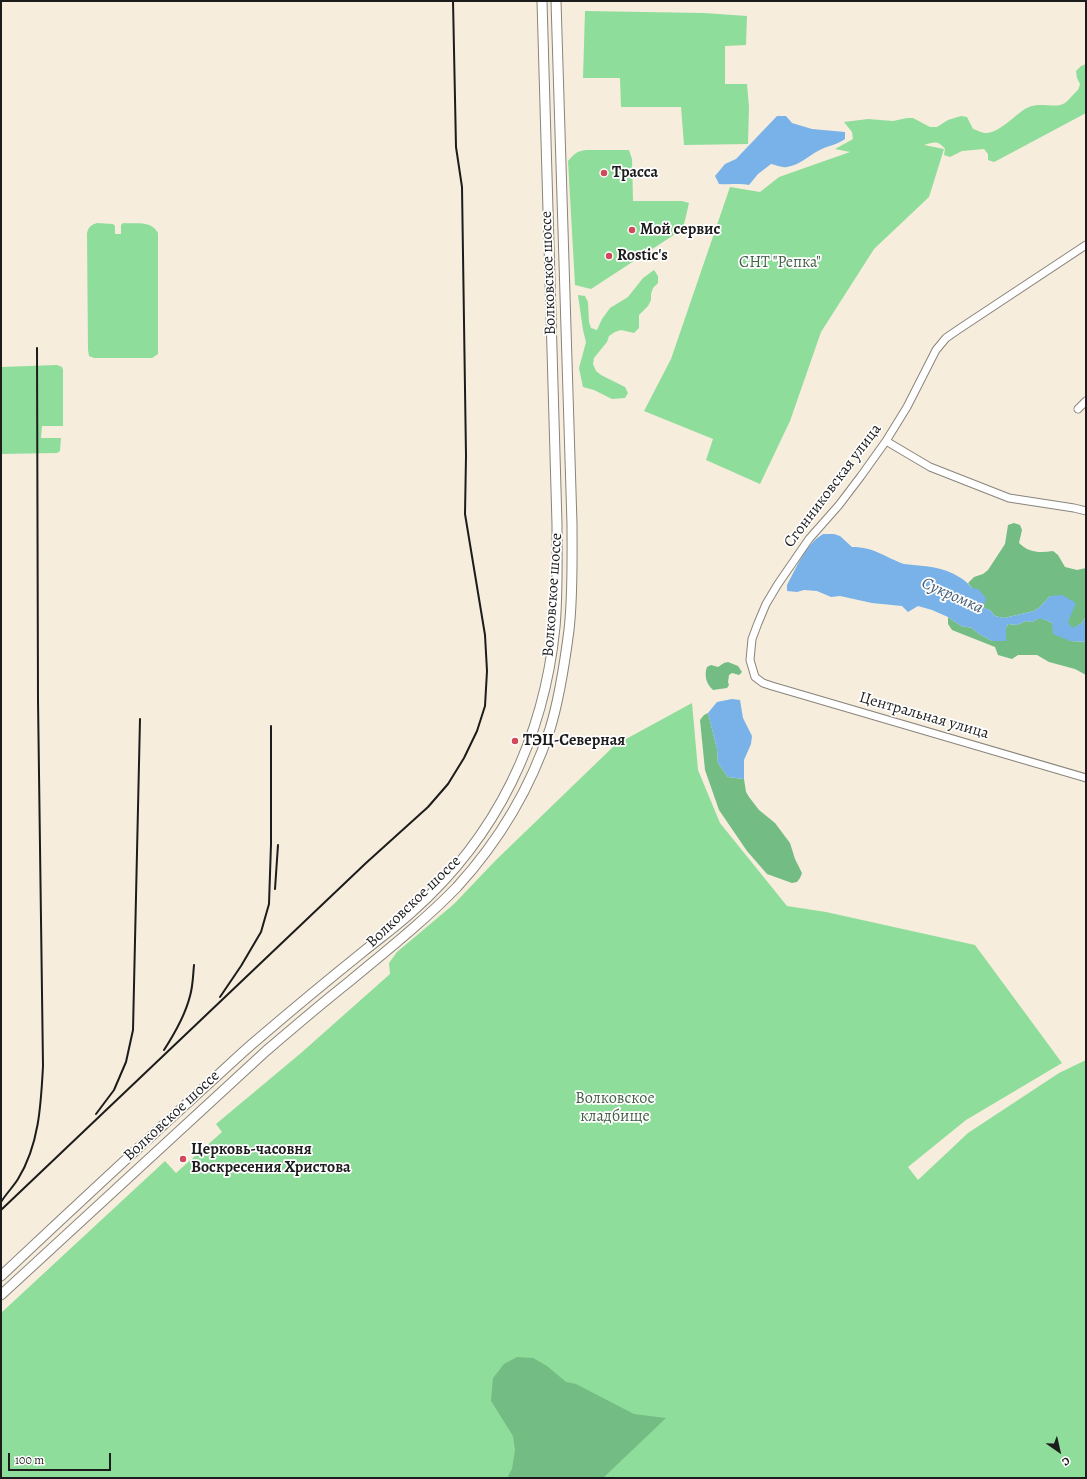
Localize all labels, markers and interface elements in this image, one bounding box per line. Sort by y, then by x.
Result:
place label: Трасса [612,163,658,183]
marker: Трасса [599,168,609,178]
street label: Волковское шоссе [537,210,561,336]
place label: Мой сервис [640,220,720,240]
marker: Мой сервис [627,225,637,235]
place label: Rostic's [617,246,668,266]
marker: Rostic's [604,251,614,261]
park label: СНТ "Репка" [739,253,821,273]
street label: Сгонниковская улица [780,420,886,552]
street label: Волковское шоссе [539,532,567,658]
water label: Сукромка [918,573,986,619]
street label: Центральная улица [857,688,991,744]
place label: ТЭЦ-Северная [523,731,625,751]
marker: ТЭЦ-Северная [510,736,520,746]
street label: Волковское шоссе [363,852,465,952]
street label: Волковское шоссе [120,1067,224,1165]
park label: Волковское кладбище [575,1089,655,1127]
place label: Церковь-часовня Воскресения Христова [191,1140,351,1178]
marker: Церковь-часовня Воскресения Христова [178,1154,188,1164]
north arrow [1039,1431,1079,1471]
scale bar [10,1445,113,1471]
text: 100 m [15,1452,44,1468]
text: С [1059,1453,1073,1469]

